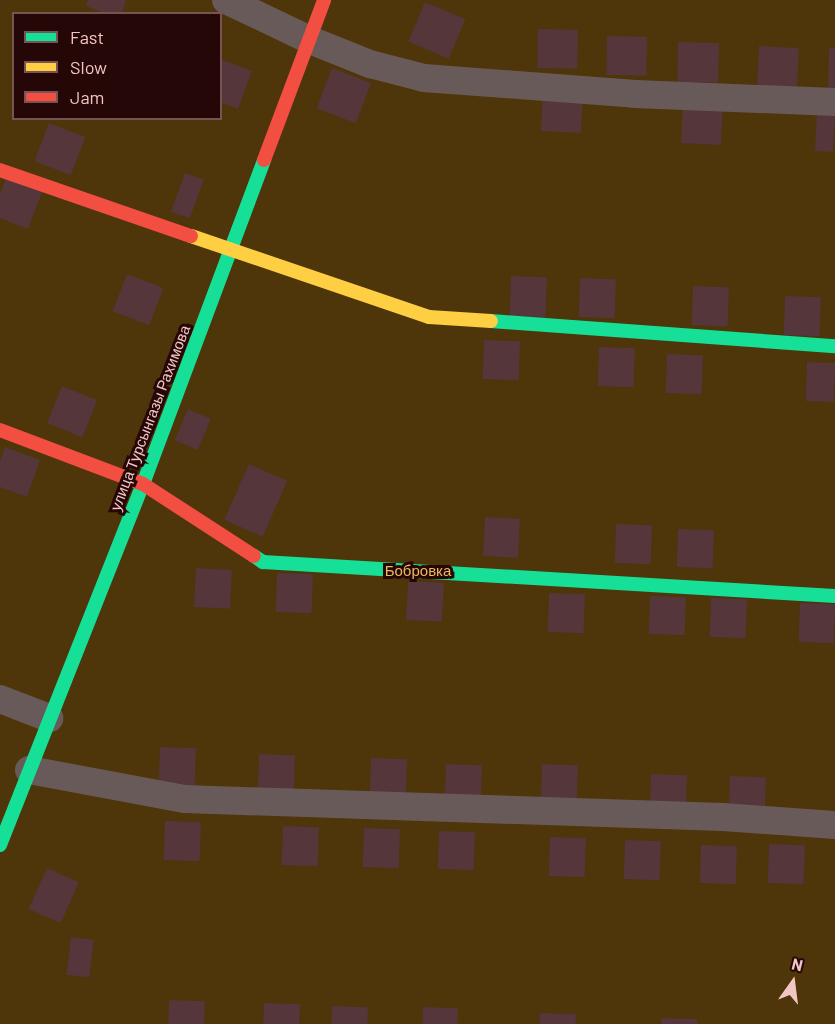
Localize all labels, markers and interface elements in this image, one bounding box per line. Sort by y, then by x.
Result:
legend [12,12,222,120]
text: Fast [70,26,104,48]
text: Slow [70,56,107,78]
text: Jam [70,86,104,108]
street label: улица Турсынгазы Рахимова [106,323,194,513]
park label: Бобровка [385,562,451,580]
north arrow [763,952,823,1012]
text: N [790,954,805,975]

